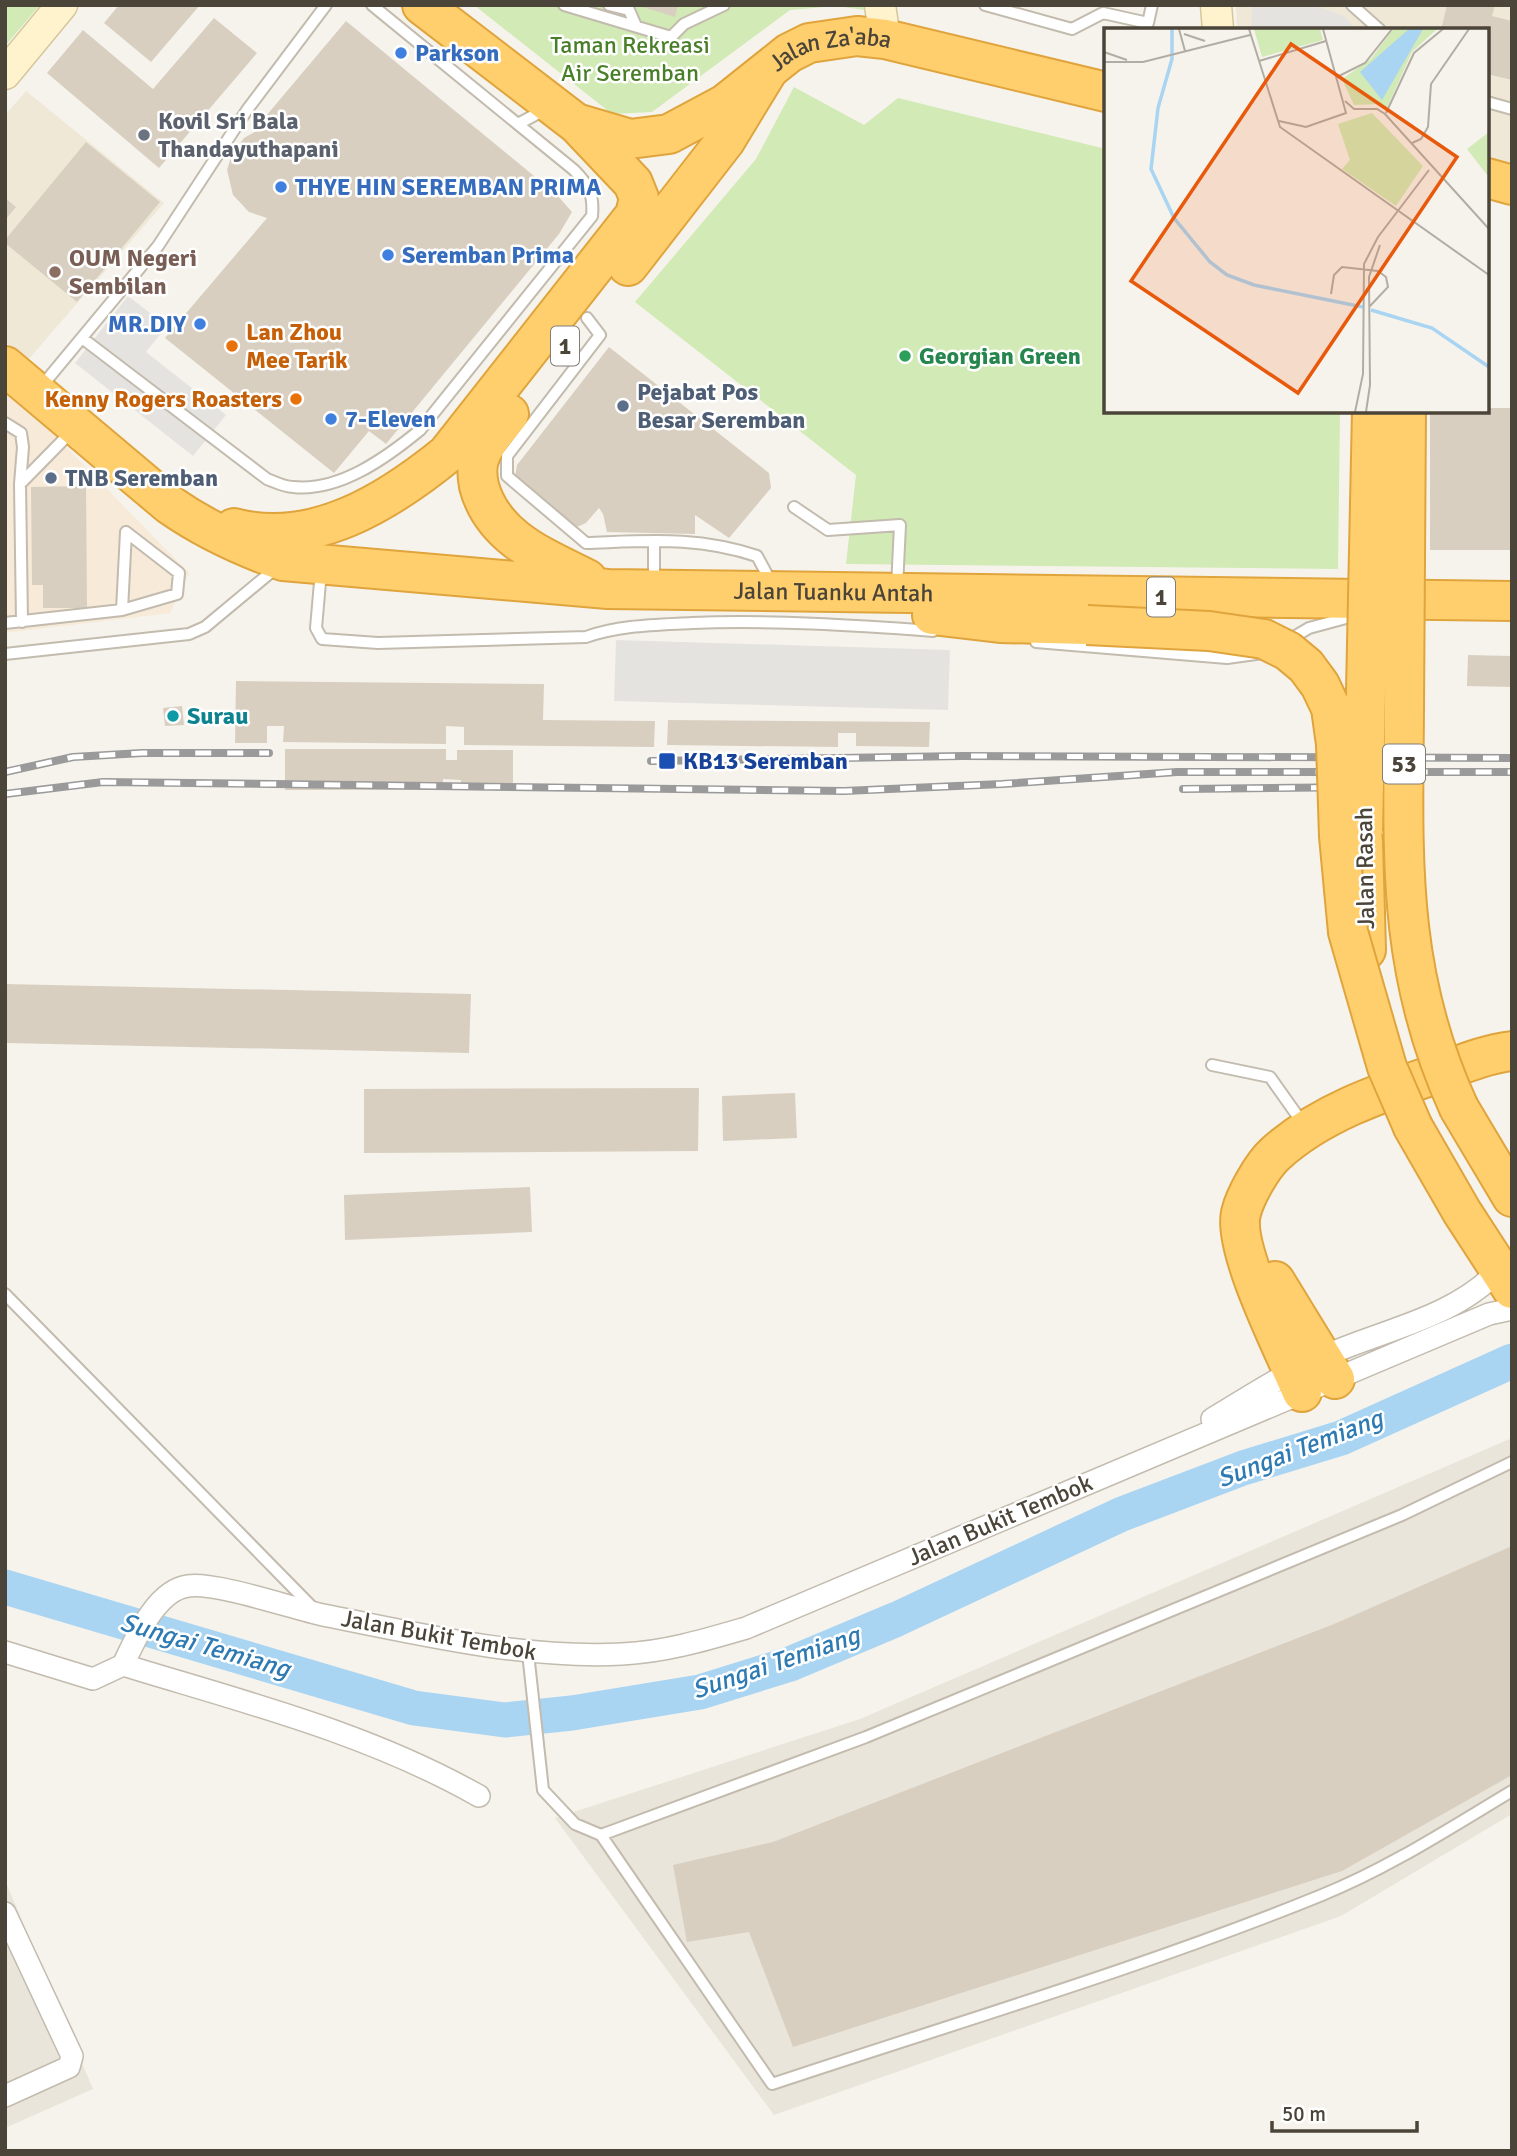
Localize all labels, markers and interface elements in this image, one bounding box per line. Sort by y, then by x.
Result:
street label: Jalan Za'aba [763,21,895,78]
inset map [1104,28,1489,413]
park label: Taman Rekreasi Air Seremban [550,30,710,88]
place label: Parkson [415,38,499,68]
marker: Parkson [393,45,409,61]
place label: Kovil Sri Bala Thandayuthapani [158,106,339,164]
marker: Kovil Sri Bala Thandayuthapani [136,127,152,143]
place label: THYE HIN SEREMBAN PRIMA [295,172,602,202]
marker: THYE HIN SEREMBAN PRIMA [273,179,289,195]
place label: Seremban Prima [402,240,574,270]
place label: OUM Negeri Sembilan [69,243,197,301]
marker: Seremban Prima [380,247,396,263]
marker: OUM Negeri Sembilan [47,264,63,280]
place label: MR.DIY [108,309,187,339]
marker: MR.DIY [192,316,208,332]
place label: Lan Zhou Mee Tarik [246,317,348,375]
road number: 1 [551,326,579,366]
marker: Lan Zhou Mee Tarik [224,338,240,354]
place label: Georgian Green [919,341,1081,371]
marker: Georgian Green [897,348,913,364]
place label: Pejabat Pos Besar Seremban [637,377,805,435]
place label: Kenny Rogers Roasters [44,384,282,414]
marker: Kenny Rogers Roasters [288,391,304,407]
marker: Pejabat Pos Besar Seremban [615,398,631,414]
place label: 7-Eleven [345,404,436,434]
marker: 7-Eleven [323,411,339,427]
place label: TNB Seremban [65,463,218,493]
marker: TNB Seremban [43,470,59,486]
street label: Jalan Tuanku Antah [734,576,934,608]
road number: 1 [1147,578,1175,617]
place label: Surau [187,701,248,731]
marker: Surau [165,708,181,724]
road number: 53 [1383,744,1425,784]
place label: KB13 Seremban [683,746,848,776]
marker: KB13 Seremban [657,751,677,771]
street label: Jalan Rasah [1349,807,1381,929]
water label: Sungai Temiang [1213,1402,1390,1495]
street label: Jalan Bukit Tembok [903,1468,1097,1572]
street label: Jalan Bukit Tembok [339,1603,539,1667]
water label: Sungai Temiang [116,1606,296,1686]
water label: Sungai Temiang [688,1619,866,1707]
scale bar [1272,2090,1417,2134]
text: 50 m [1282,2101,1326,2127]

